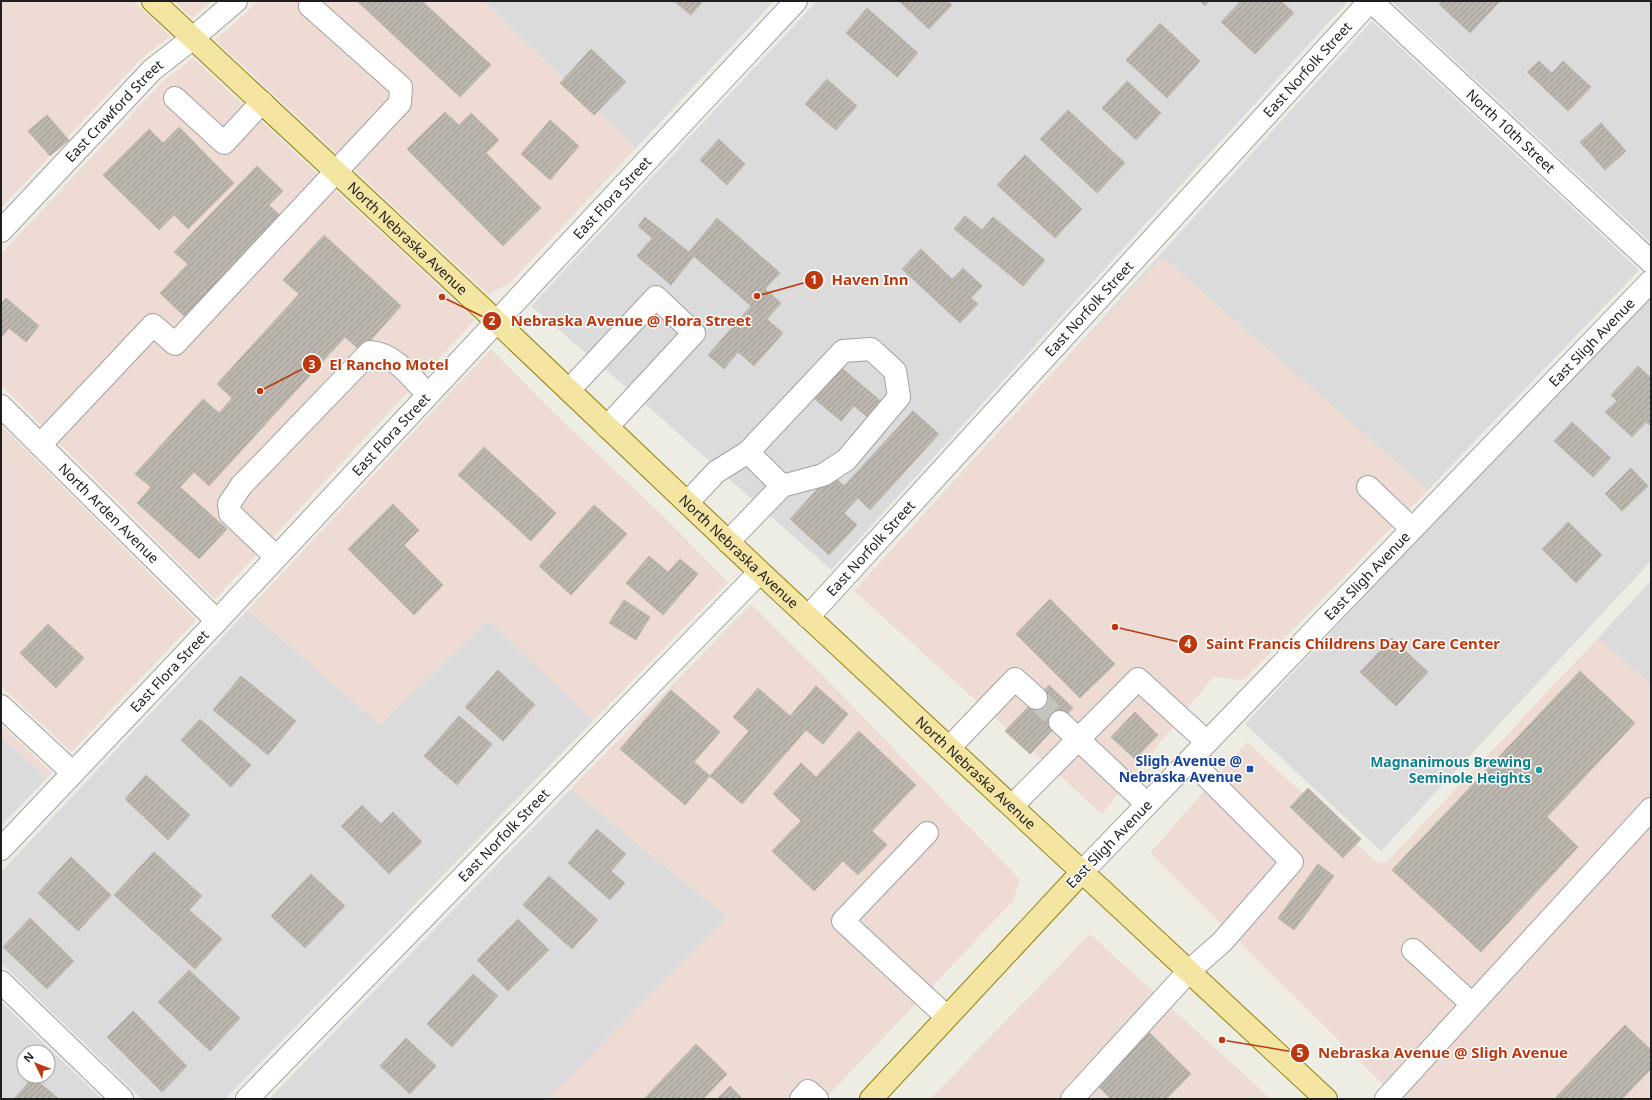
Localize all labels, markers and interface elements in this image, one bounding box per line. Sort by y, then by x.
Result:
street label: East Norfolk Street [1259,17,1356,121]
street label: East Crawford Street [61,55,167,166]
street label: North 10th Street [1463,85,1560,177]
street label: East Flora Street [568,152,655,243]
street label: North Nebraska Avenue [344,177,472,299]
street label: East Norfolk Street [1040,257,1137,361]
callout: Haven Inn [804,266,917,293]
text: Haven Inn [832,269,908,289]
text: 1 [811,271,817,288]
street label: East Sligh Avenue [1544,294,1639,391]
callout: Nebraska Avenue @ Flora Street [482,308,759,335]
text: Nebraska Avenue @ Flora Street [511,310,752,330]
text: 2 [489,312,496,329]
callout: El Rancho Motel [302,351,457,378]
text: El Rancho Motel [329,354,449,374]
text: 3 [309,356,316,373]
street label: East Flora Street [347,389,434,480]
street label: North Arden Avenue [55,459,164,567]
street label: North Nebraska Avenue [675,490,803,612]
street label: East Norfolk Street [822,496,919,600]
street label: East Sligh Avenue [1320,527,1414,624]
street label: East Flora Street [126,626,213,716]
callout: Saint Francis Childrens Day Care Center [1178,630,1508,657]
text: Saint Francis Childrens Day Care Center [1206,633,1500,653]
text: 4 [1185,635,1192,652]
street label: North Nebraska Avenue [912,712,1040,833]
place label: Sligh Avenue @ Nebraska Avenue [1119,751,1242,786]
place label: Magnanimous Brewing Seminole Heights [1370,752,1531,787]
marker: Sligh Avenue @ Nebraska Avenue [1245,764,1255,774]
marker: Magnanimous Brewing Seminole Heights [1534,765,1544,775]
street label: East Norfolk Street [454,784,553,886]
street label: East Sligh Avenue [1062,795,1156,892]
callout: Nebraska Avenue @ Sligh Avenue [1290,1040,1576,1067]
text: Nebraska Avenue @ Sligh Avenue [1318,1042,1568,1062]
north arrow [16,1044,56,1084]
text: 5 [1297,1044,1304,1061]
text: N [20,1048,37,1065]

